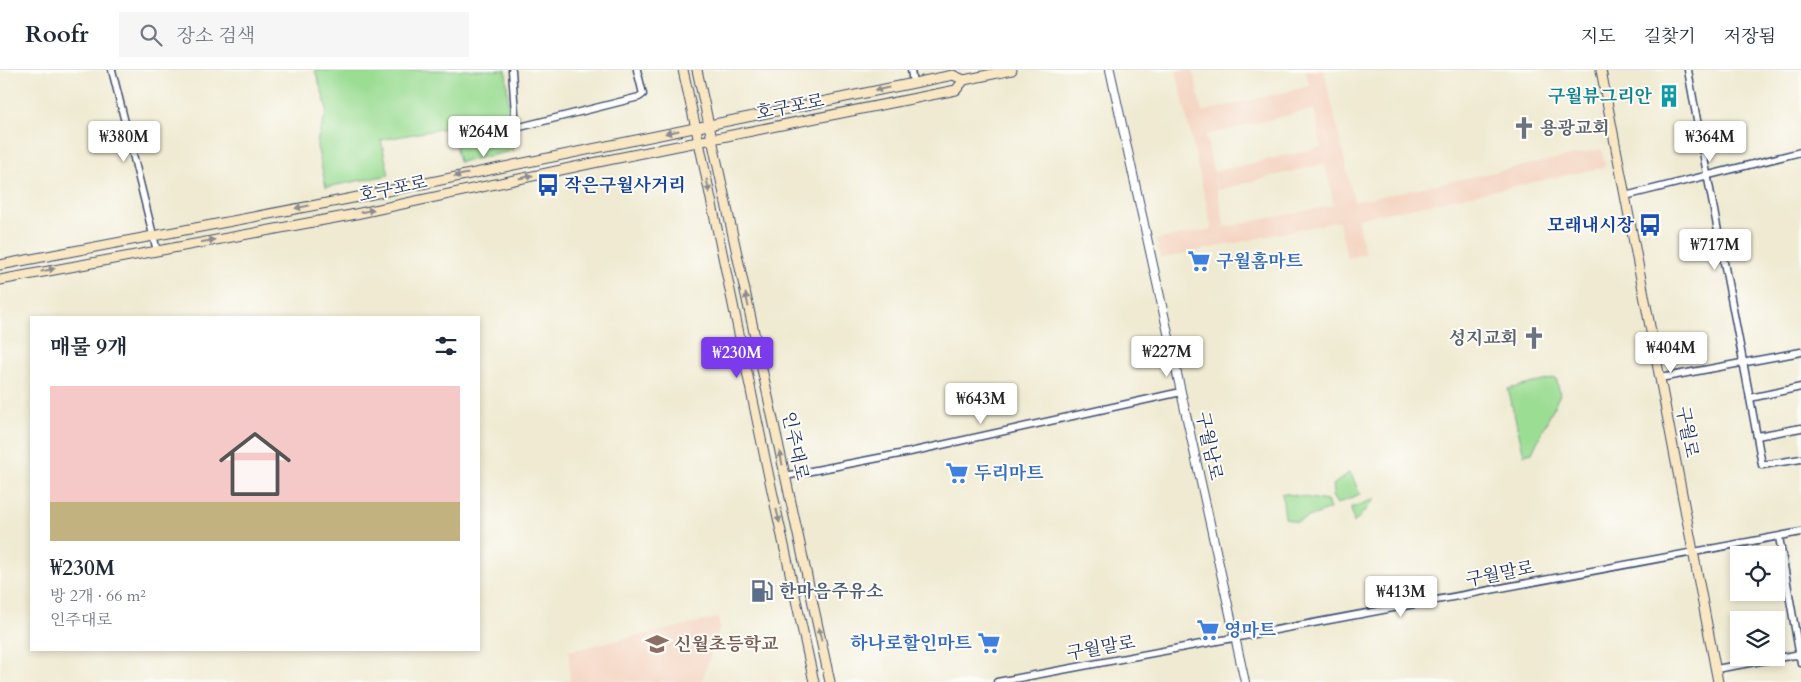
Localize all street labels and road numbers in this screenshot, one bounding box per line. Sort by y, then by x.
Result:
street label: 호구포로 [753,88,827,126]
street label: 호구포로 [356,170,430,208]
street label: 구월로 [1670,404,1704,460]
street label: 인주대로 [776,409,814,483]
street label: 구월남로 [1190,409,1228,483]
street label: 구월말로 [1463,555,1537,593]
street label: 구월말로 [1065,630,1137,666]

